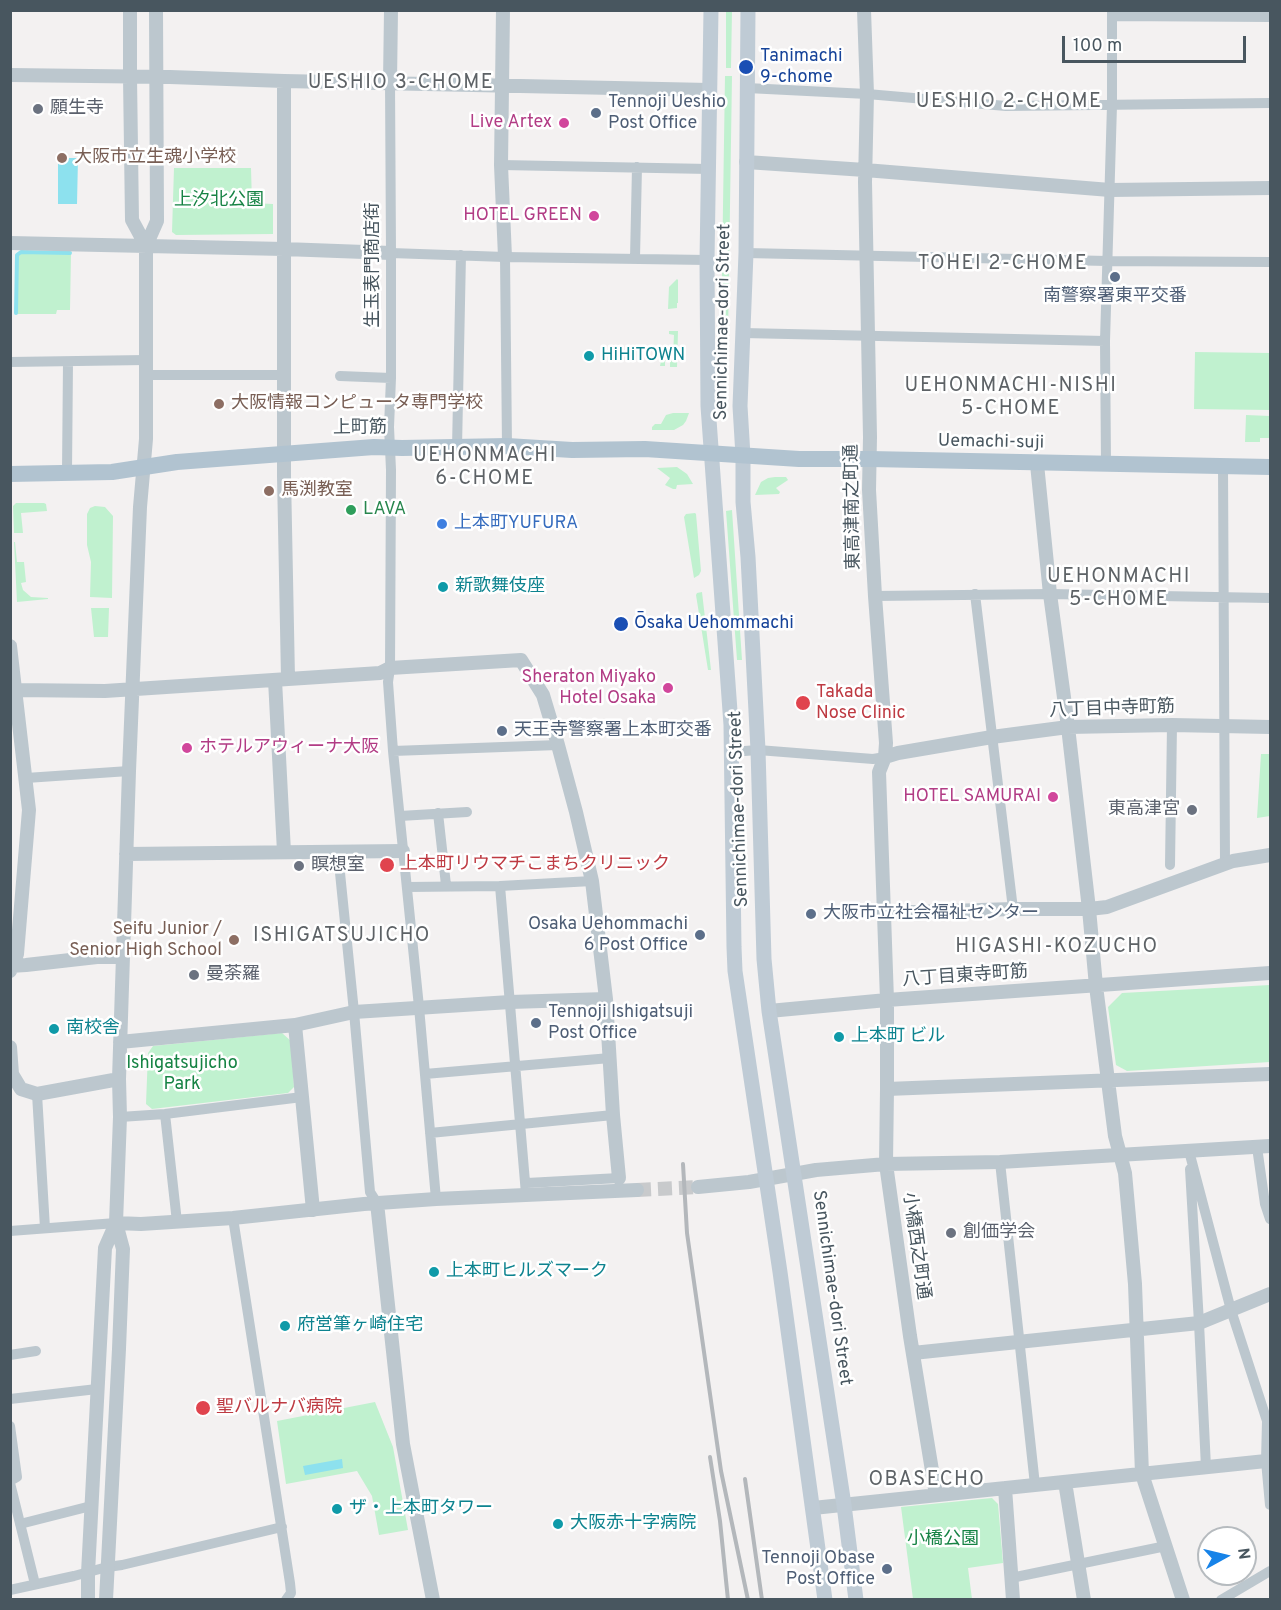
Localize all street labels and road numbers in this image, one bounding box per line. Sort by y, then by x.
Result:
street label: 生玉表門商店街 [363,202,385,328]
street label: Sennichimae-dori Street [711,223,737,421]
street label: 上町筋 [333,418,387,440]
street label: Uemachi-suji [938,431,1044,455]
street label: 東高津南之町通 [842,444,866,570]
street label: 八丁目中寺町筋 [1049,697,1175,723]
street label: Sennichimae-dori Street [726,710,754,908]
street label: 八丁目東寺町筋 [901,962,1029,992]
street label: Sennichimae-dori Street [807,1189,855,1387]
street label: 小橋西之町通 [897,1191,933,1301]

